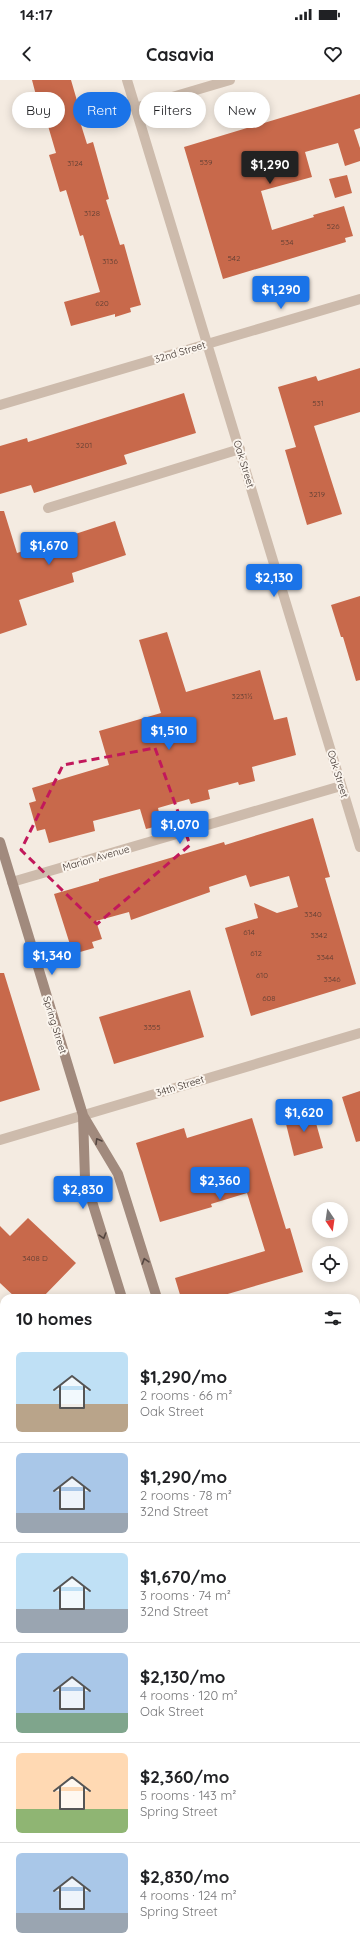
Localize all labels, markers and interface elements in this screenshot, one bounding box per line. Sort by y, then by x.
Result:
text: 14:17 [20,5,53,24]
icon: back [16,43,38,65]
text: Casavia [146,43,214,66]
icon: heart [322,43,344,65]
chip: Buy [12,92,65,128]
chip: Rent [73,92,131,128]
chip: Filters [139,92,206,128]
chip: New [214,92,270,128]
pin: $1,290 [237,151,303,185]
text: $1,290 [250,156,290,172]
house number: 539 [199,157,213,167]
house number: 3124 [67,158,83,168]
house number: 3128 [84,208,100,218]
house number: 526 [326,221,340,231]
house number: 534 [281,237,293,247]
house number: 542 [227,253,241,263]
house number: 3136 [102,256,119,266]
pin: $1,290 [248,276,314,310]
text: $1,290 [261,281,301,297]
house number: 620 [95,298,109,308]
street label: 32nd Street [153,338,208,366]
house number: 531 [312,398,324,408]
street label: Oak Street [231,439,258,490]
house number: 3201 [76,440,92,450]
house number: 3219 [309,489,326,499]
pin: $1,670 [16,532,82,566]
text: $1,670 [30,537,68,553]
pin: $2,130 [241,564,307,598]
text: $2,130 [255,569,293,585]
house number: 3231½ [231,691,253,701]
pin: $1,510 [136,717,202,751]
text: $1,510 [151,722,187,738]
street label: Oak Street [325,749,352,800]
pin: $1,070 [147,811,213,845]
text: $1,070 [161,816,199,832]
street label: Marion Avenue [61,842,131,874]
house number: 3340 [304,909,322,919]
house number: 614 [243,927,255,937]
house number: 3342 [310,930,328,940]
pin: $1,340 [19,942,85,976]
text: $1,340 [32,947,72,963]
house number: 612 [250,948,262,958]
house number: 3344 [317,952,333,962]
house number: 610 [256,970,268,980]
house number: 3346 [324,974,341,984]
house number: 608 [262,993,276,1003]
street label: Spring Street [40,995,70,1056]
house number: 3355 [143,1022,161,1032]
street label: 34th Street [154,1072,206,1099]
pin: $1,620 [271,1099,337,1133]
text: $1,620 [285,1104,323,1120]
one-way arrow [95,1138,103,1145]
pin: $2,360 [187,1167,253,1201]
text: $2,360 [200,1172,240,1188]
pin: $2,830 [50,1176,116,1210]
text: $2,830 [63,1181,103,1197]
north arrow [312,1202,348,1238]
map controls [312,1202,348,1282]
one-way arrow [98,1232,107,1239]
button: locate [312,1246,348,1282]
house number: 3408 D [22,1253,48,1263]
one-way arrow [141,1257,150,1264]
icon: filters [322,1307,344,1329]
text: 10 homes [16,1308,92,1329]
text: $1,290/mo [140,1366,227,1387]
icon: home [48,1368,96,1416]
text: 2 rooms · 66 m² [140,1387,232,1403]
text: Oak Street [140,1403,204,1419]
text: $1,290/mo [140,1466,227,1487]
icon: home [48,1469,96,1517]
text: 2 rooms · 78 m² [140,1487,232,1503]
text: 32nd Street [140,1503,208,1519]
text: $1,670/mo [140,1566,227,1587]
icon: home [48,1569,96,1617]
text: 3 rooms · 74 m² [140,1587,231,1603]
text: 32nd Street [140,1603,208,1619]
text: $2,130/mo [140,1666,225,1687]
icon: home [48,1669,96,1717]
text: 4 rooms · 120 m² [140,1687,238,1703]
text: Oak Street [140,1703,204,1719]
text: $2,360/mo [140,1766,229,1787]
icon: home [48,1769,96,1817]
text: 5 rooms · 143 m² [140,1787,236,1803]
text: Spring Street [140,1803,218,1819]
text: $2,830/mo [140,1866,229,1887]
icon: home [48,1869,96,1917]
text: 4 rooms · 124 m² [140,1887,237,1903]
text: Spring Street [140,1903,218,1919]

